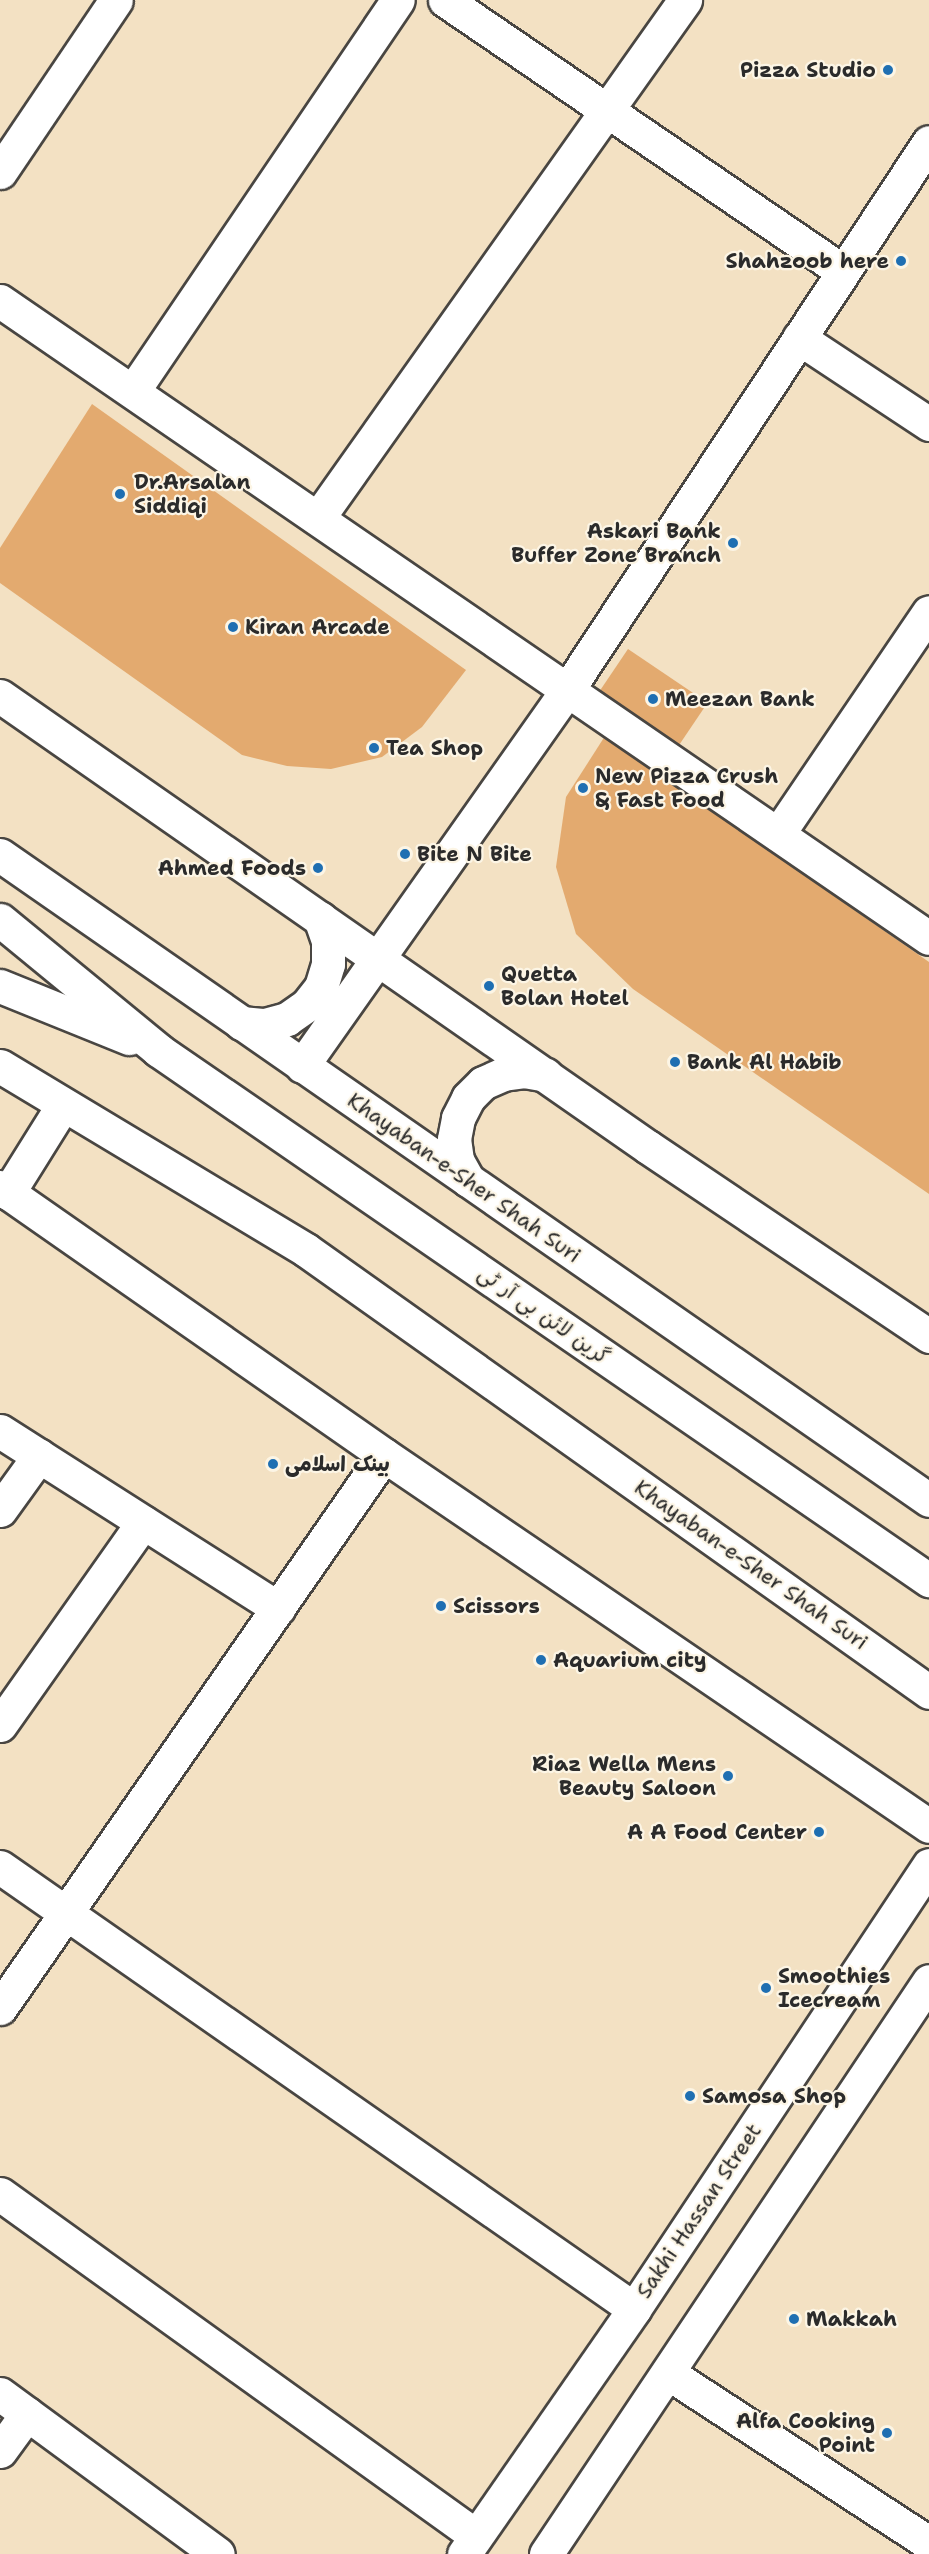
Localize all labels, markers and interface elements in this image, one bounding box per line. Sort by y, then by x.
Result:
place label: Pizza Studio [740,57,876,83]
marker: Pizza Studio [881,63,895,77]
place label: Shahzoob here [725,248,889,274]
marker: Shahzoob here [894,254,908,268]
place label: Dr.Arsalan Siddiqi [134,469,250,519]
marker: Dr.Arsalan Siddiqi [111,485,129,503]
place label: Askari Bank Buffer Zone Branch [511,518,721,568]
marker: Askari Bank Buffer Zone Branch [726,536,740,550]
place label: Kiran Arcade [245,614,390,640]
marker: Kiran Arcade [226,620,240,634]
place label: Meezan Bank [665,686,815,712]
marker: Meezan Bank [646,692,660,706]
place label: Tea Shop [386,735,483,761]
marker: Tea Shop [367,741,381,755]
place label: New Pizza Crush & Fast Food [595,763,778,813]
marker: New Pizza Crush & Fast Food [576,781,590,795]
place label: Bite N Bite [417,841,532,867]
marker: Bite N Bite [398,847,412,861]
place label: Ahmed Foods [158,855,306,881]
marker: Ahmed Foods [311,861,325,875]
place label: Quetta Bolan Hotel [501,961,629,1011]
marker: Quetta Bolan Hotel [482,979,496,993]
place label: Bank Al Habib [687,1049,842,1075]
marker: Bank Al Habib [668,1055,682,1069]
street label: Khayaban-e-Sher Shah Suri [342,1088,586,1268]
street label: گرین لائن بی آر ٹی [473,1260,615,1370]
place label: بینک اسلامی [285,1451,390,1477]
marker: بینک اسلامی [266,1457,280,1471]
street label: Khayaban-e-Sher Shah Suri [629,1475,873,1655]
place label: Scissors [453,1593,540,1619]
marker: Scissors [434,1599,448,1613]
place label: Aquarium city [553,1647,707,1673]
marker: Aquarium city [534,1653,548,1667]
place label: Riaz Wella Mens Beauty Saloon [532,1751,716,1801]
marker: Riaz Wella Mens Beauty Saloon [721,1769,735,1783]
place label: A A Food Center [627,1819,807,1845]
marker: A A Food Center [812,1825,826,1839]
place label: Smoothies Icecream [778,1963,890,2013]
marker: Smoothies Icecream [759,1981,773,1995]
place label: Samosa Shop [702,2083,846,2109]
marker: Samosa Shop [683,2089,697,2103]
street label: Sakhi Hassan Street [631,2119,767,2303]
place label: Makkah [806,2306,897,2332]
marker: Makkah [787,2312,801,2326]
place label: Alfa Cooking Point [736,2408,875,2458]
marker: Alfa Cooking Point [880,2426,894,2440]

